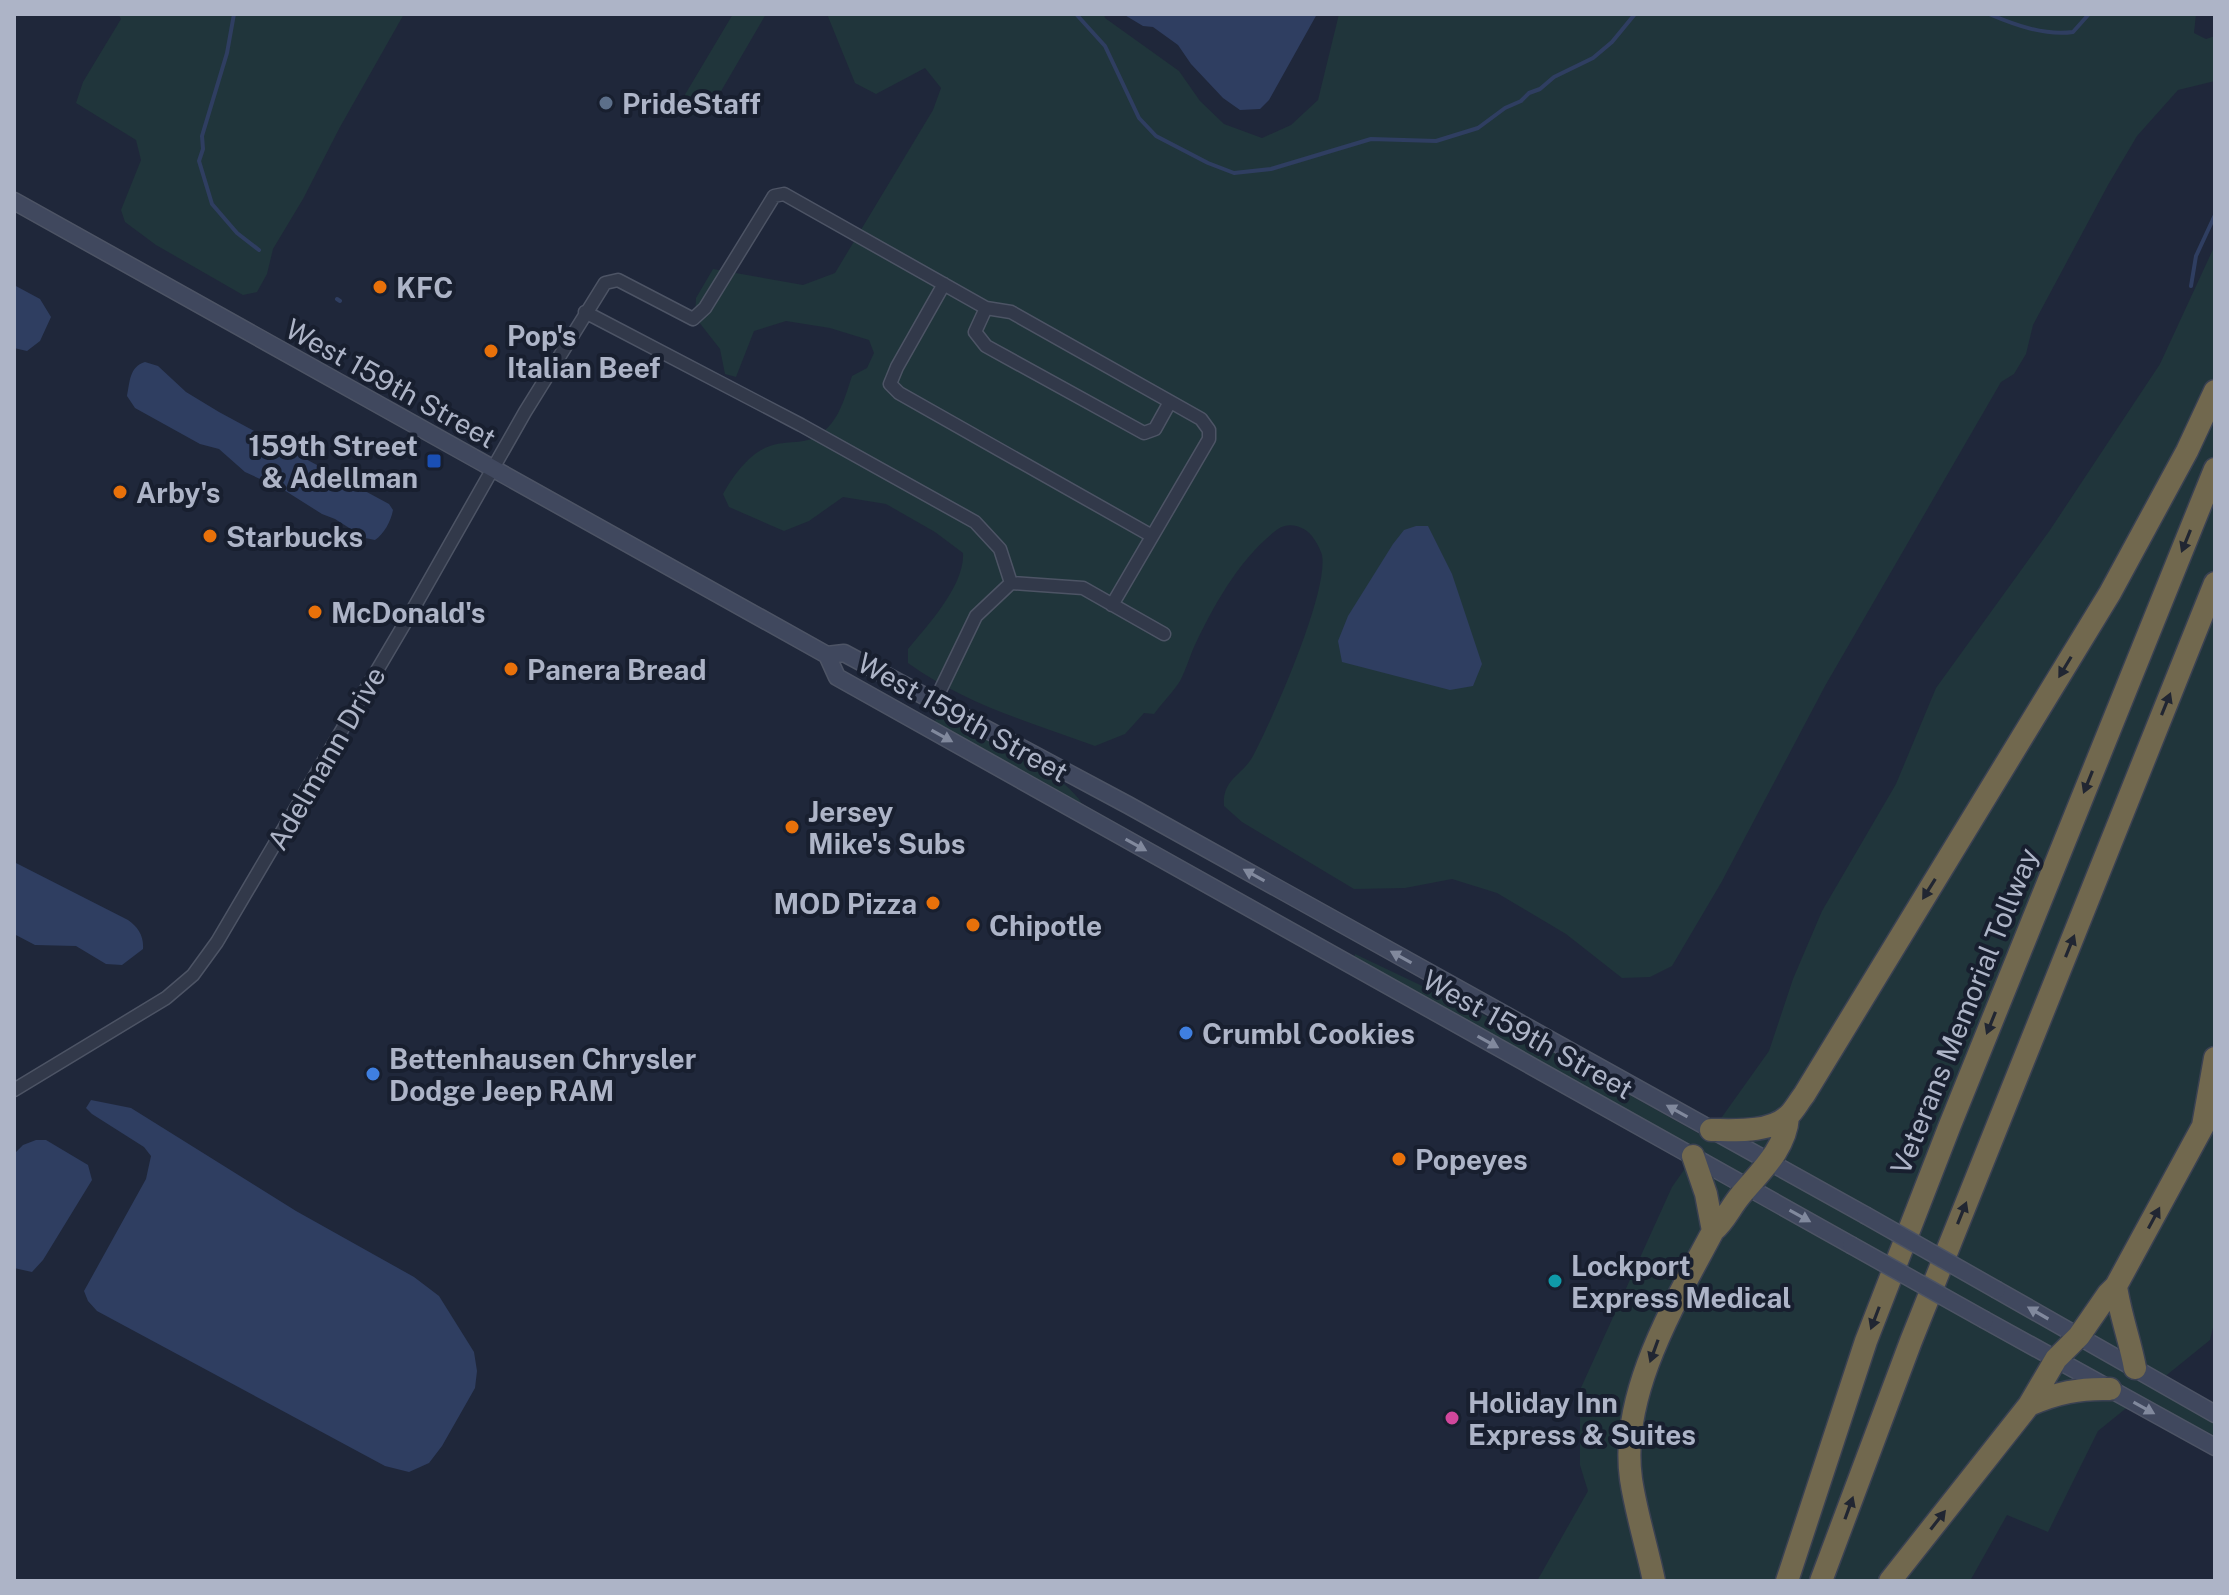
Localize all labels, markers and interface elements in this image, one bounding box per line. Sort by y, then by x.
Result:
place label: PrideStaff [622,87,761,120]
marker: PrideStaff [597,94,615,112]
place label: KFC [396,271,453,304]
marker: KFC [371,278,389,296]
street label: West 159th Street [280,312,502,454]
place label: Pop's Italian Beef [507,319,660,384]
marker: Pop's Italian Beef [482,342,500,360]
place label: 159th Street & Adellman [248,429,418,494]
marker: 159th Street & Adellman [425,452,443,470]
place label: Arby's [136,476,221,509]
marker: Arby's [111,483,129,501]
place label: Starbucks [226,520,363,553]
marker: Starbucks [201,527,219,545]
one-way arrow [2179,529,2192,553]
place label: McDonald's [331,596,485,629]
marker: McDonald's [306,603,324,621]
street label: West 159th Street [852,646,1074,788]
place label: Panera Bread [527,653,707,686]
one-way arrow [2058,656,2072,678]
street label: Adelmann Drive [260,660,392,856]
marker: Panera Bread [502,660,520,678]
one-way arrow [2160,692,2173,716]
one-way arrow [930,729,953,743]
one-way arrow [2082,770,2095,794]
place label: Jersey Mike's Subs [808,795,966,860]
marker: Jersey Mike's Subs [783,818,801,836]
one-way arrow [1125,838,1147,852]
street label: Veterans Memorial Tollway [1883,843,2045,1179]
one-way arrow [1243,868,1265,882]
one-way arrow [1922,878,1936,900]
place label: MOD Pizza [773,887,917,920]
marker: MOD Pizza [924,894,942,912]
place label: Chipotle [989,909,1102,942]
marker: Chipotle [964,916,982,934]
one-way arrow [2063,934,2076,958]
one-way arrow [1390,950,1412,964]
street label: West 159th Street [1417,963,1639,1105]
one-way arrow [1984,1012,1997,1036]
place label: Crumbl Cookies [1202,1017,1415,1050]
marker: Crumbl Cookies [1177,1024,1195,1042]
one-way arrow [1477,1035,1499,1049]
place label: Bettenhausen Chrysler Dodge Jeep RAM [389,1042,696,1107]
marker: Bettenhausen Chrysler Dodge Jeep RAM [364,1065,382,1083]
one-way arrow [1666,1104,1688,1118]
place label: Popeyes [1415,1143,1528,1176]
marker: Popeyes [1390,1150,1408,1168]
one-way arrow [1956,1201,1969,1225]
one-way arrow [2147,1207,2161,1229]
one-way arrow [1789,1209,1811,1223]
place label: Lockport Express Medical [1571,1249,1792,1314]
marker: Lockport Express Medical [1546,1272,1564,1290]
one-way arrow [1869,1306,1882,1330]
one-way arrow [2027,1306,2049,1320]
one-way arrow [1647,1339,1660,1363]
place label: Holiday Inn Express & Suites [1468,1386,1696,1451]
one-way arrow [2132,1401,2155,1415]
marker: Holiday Inn Express & Suites [1443,1409,1461,1427]
one-way arrow [1843,1496,1856,1520]
one-way arrow [1930,1510,1946,1530]

